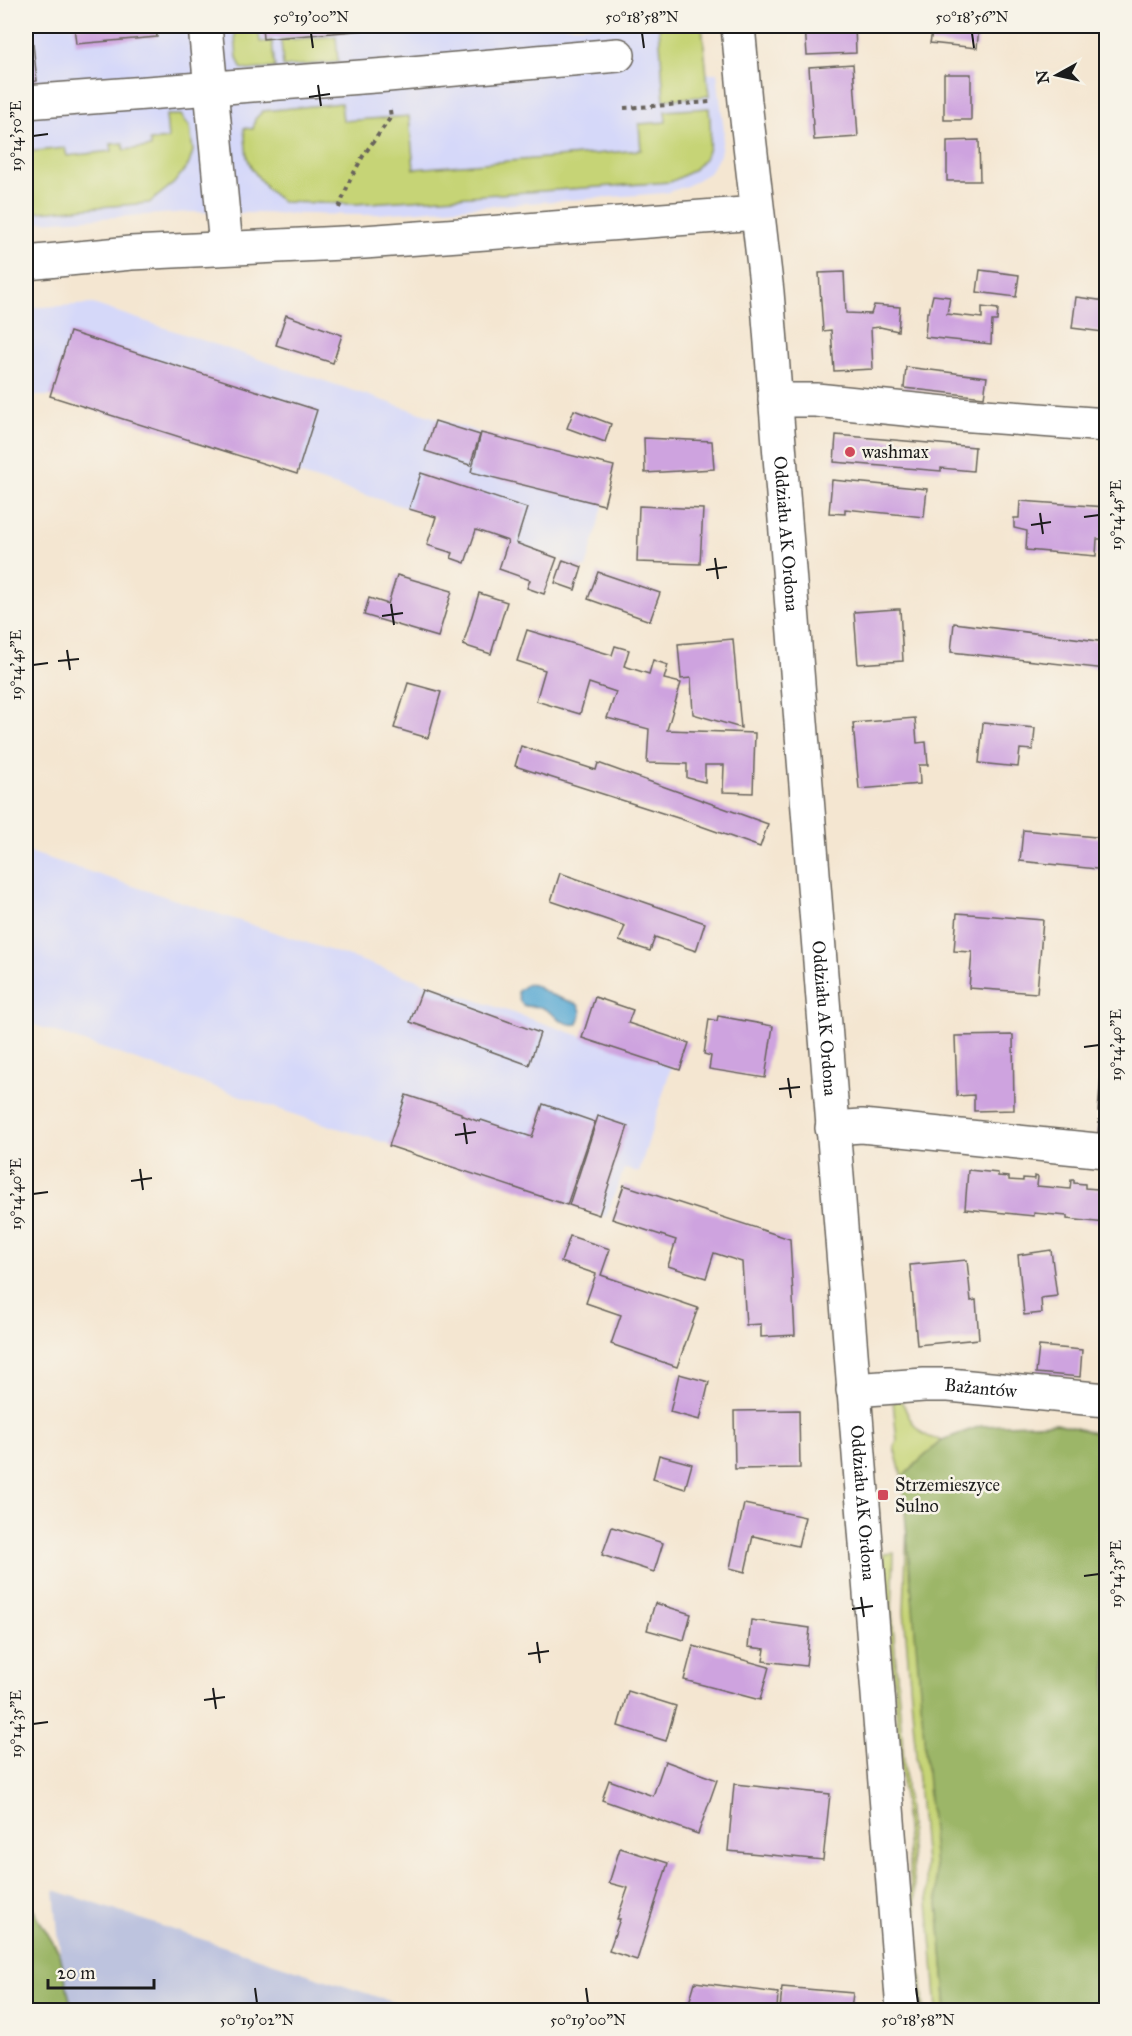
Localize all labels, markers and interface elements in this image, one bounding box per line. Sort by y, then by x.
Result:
text: 50°19'00"N [273,8,349,26]
text: 50°18'58"N [605,8,679,26]
text: 50°18'56"N [935,8,1009,26]
north arrow [1027,45,1087,105]
text: N [1032,69,1053,85]
text: 19°14'50"E [7,100,25,171]
place label: washmax [862,441,929,463]
marker: washmax [843,445,857,459]
street label: Oddziału AK Ordona [769,455,803,613]
text: 19°14'45"E [1107,480,1125,550]
text: 19°14'45"E [7,630,25,700]
street label: Oddziału AK Ordona [807,940,842,1097]
text: 19°14'40"E [1107,1009,1125,1081]
text: 19°14'40"E [7,1158,25,1230]
street label: Bażantów [944,1374,1018,1402]
street label: Oddziału AK Ordona [846,1424,880,1582]
place label: Strzemieszyce Sulno [895,1474,1000,1517]
marker: Strzemieszyce Sulno [876,1488,890,1502]
text: 19°14'35"E [1107,1540,1125,1608]
text: 19°14'35"E [7,1690,25,1758]
scale bar [48,1952,154,1990]
text: 20 m [57,1962,95,1984]
text: 50°19'02"N [220,2011,295,2029]
text: 50°19'00"N [550,2011,626,2029]
text: 50°18'58"N [881,2011,955,2029]

